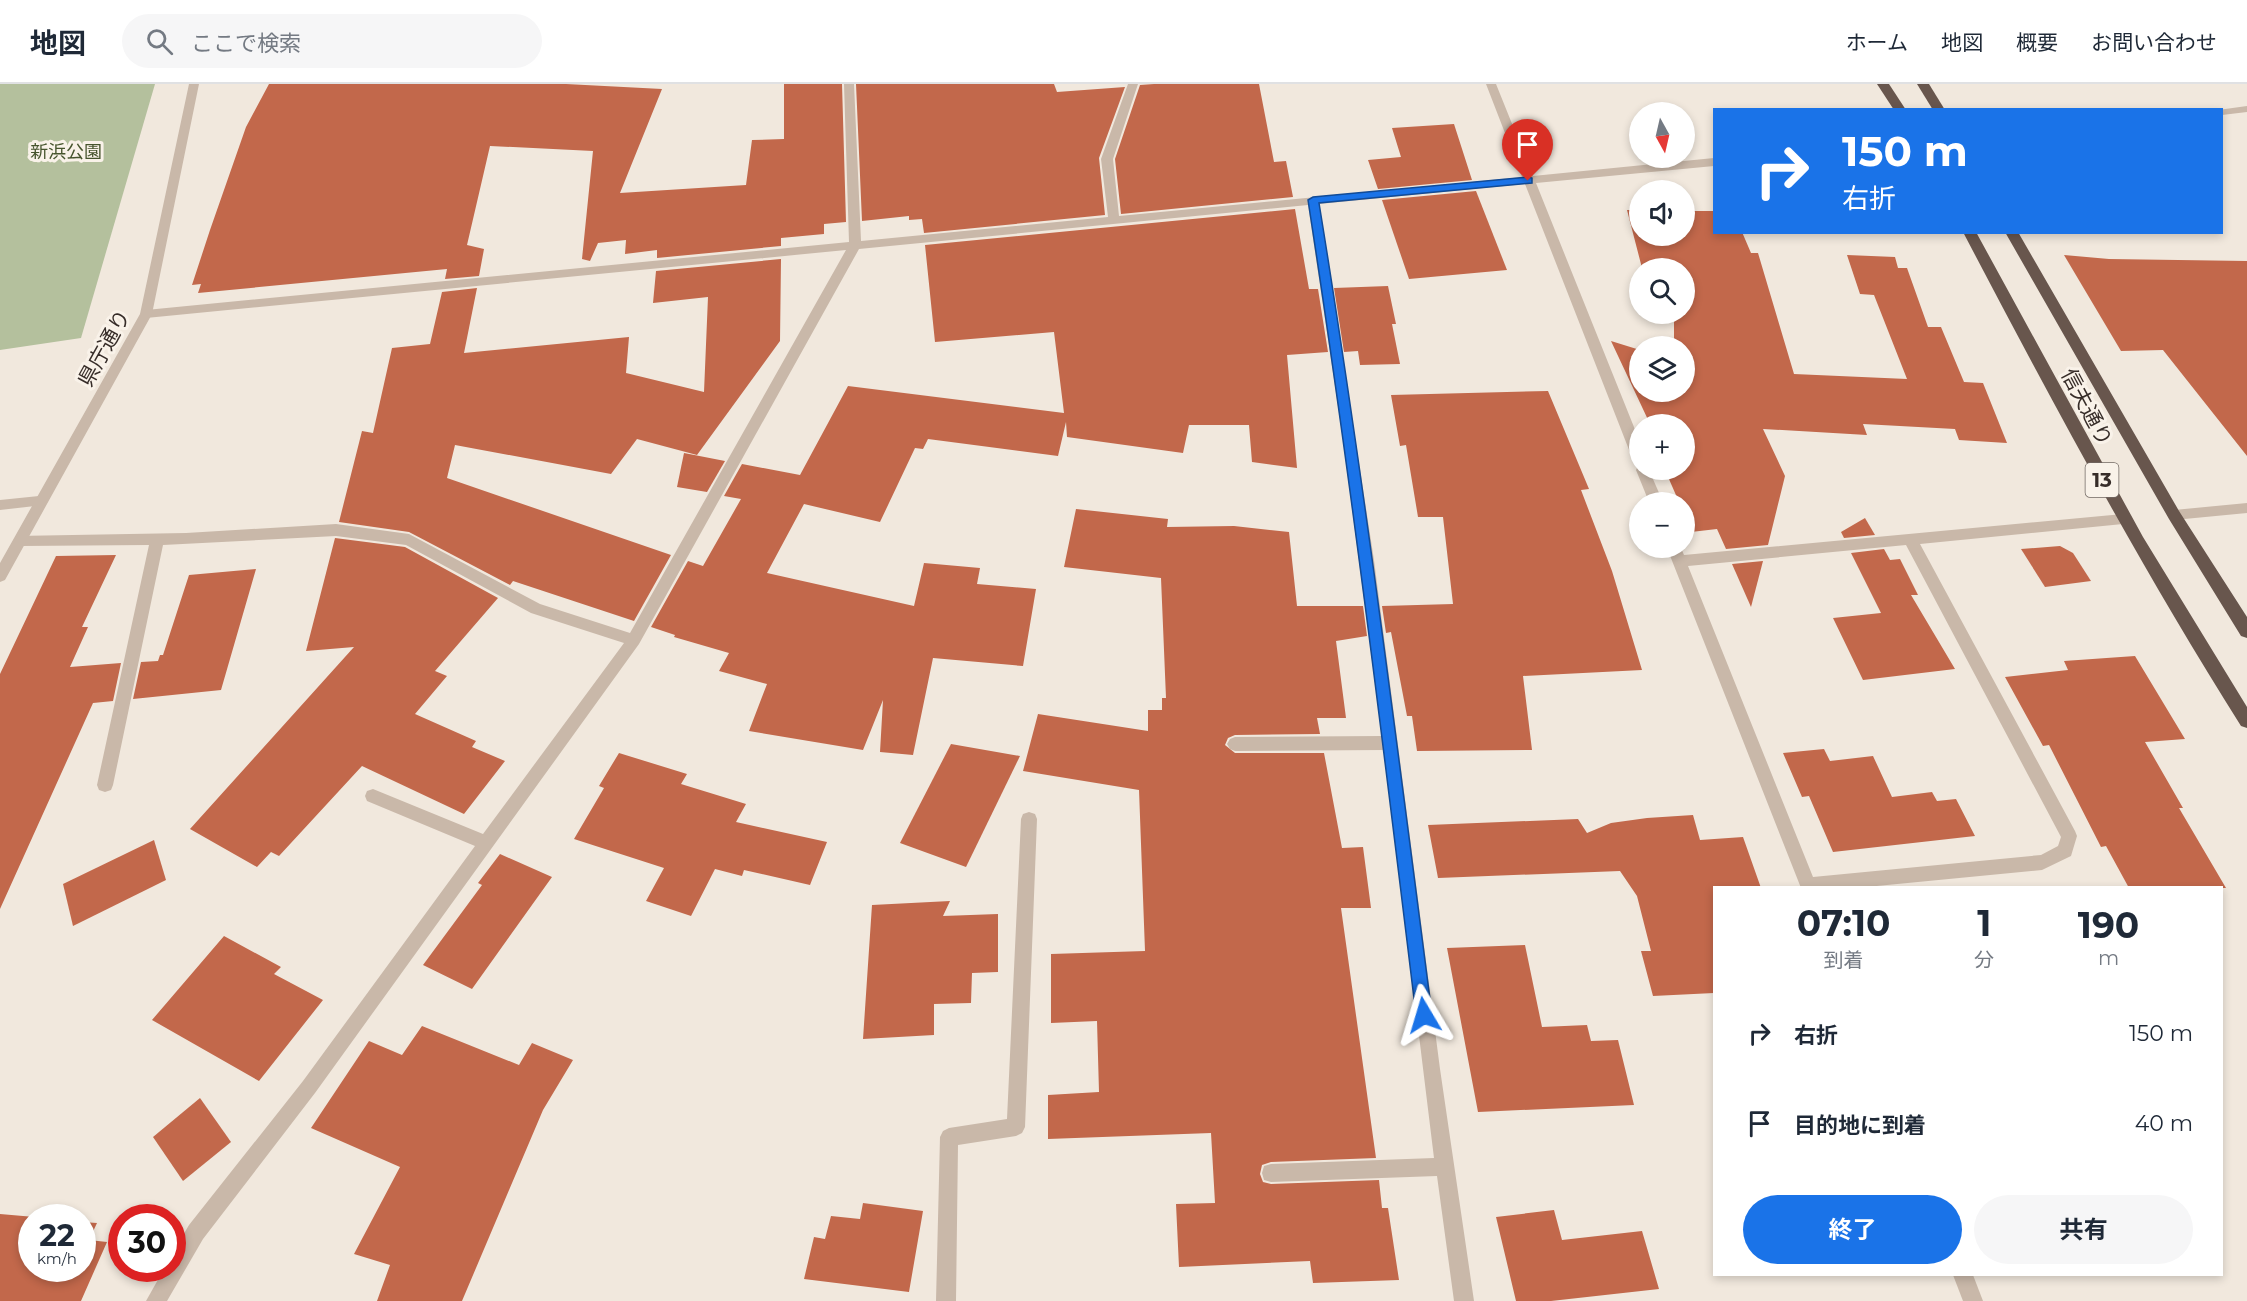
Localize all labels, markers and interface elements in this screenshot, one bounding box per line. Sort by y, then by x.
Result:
search box [122,14,542,68]
icon: search [143,25,176,58]
text: 地図 [30,26,86,60]
text: ここで検索 [191,30,301,57]
text: ホーム [1846,30,1908,55]
text: 地図 [1941,30,1983,55]
text: 概要 [2016,30,2058,55]
text: お問い合わせ [2091,30,2217,55]
north arrow [1629,102,1695,168]
map controls [1629,102,1695,558]
pin [1502,119,1553,181]
text: 150 m [1842,125,1968,177]
icon: arrive [1511,128,1544,161]
icon: right [1743,132,1821,210]
park label: 新浜公園 [30,141,102,163]
button: sound [1629,180,1695,246]
text: 右折 [1842,182,1896,215]
button: search [1629,258,1695,324]
street label: 県庁通り [73,305,135,391]
button: layers [1629,336,1695,402]
street label: 信夫通り [2056,364,2118,450]
button: + [1629,414,1695,480]
road number: 13 [2086,463,2118,497]
button: − [1629,492,1695,558]
text: 07:10 [1797,901,1891,945]
text: 1 [1977,901,1991,945]
text: 190 [2078,903,2139,947]
text: m [2098,946,2119,970]
text: 到着 [1824,948,1864,972]
text: 分 [1974,948,1994,972]
position arrow [1392,983,1456,1047]
icon: right [1743,1017,1776,1050]
text: 150 m [2129,1020,2193,1047]
text: 右折 [1794,1022,1838,1049]
icon: arrive [1743,1107,1776,1140]
text: 40 m [2135,1110,2193,1137]
text: 目的地に到着 [1794,1112,1926,1139]
button: 終了 [1743,1195,1962,1264]
button: 共有 [1974,1195,2193,1264]
speed limit sign: 30 [108,1204,186,1282]
text: 22 [39,1217,75,1254]
text: km/h [37,1249,77,1268]

